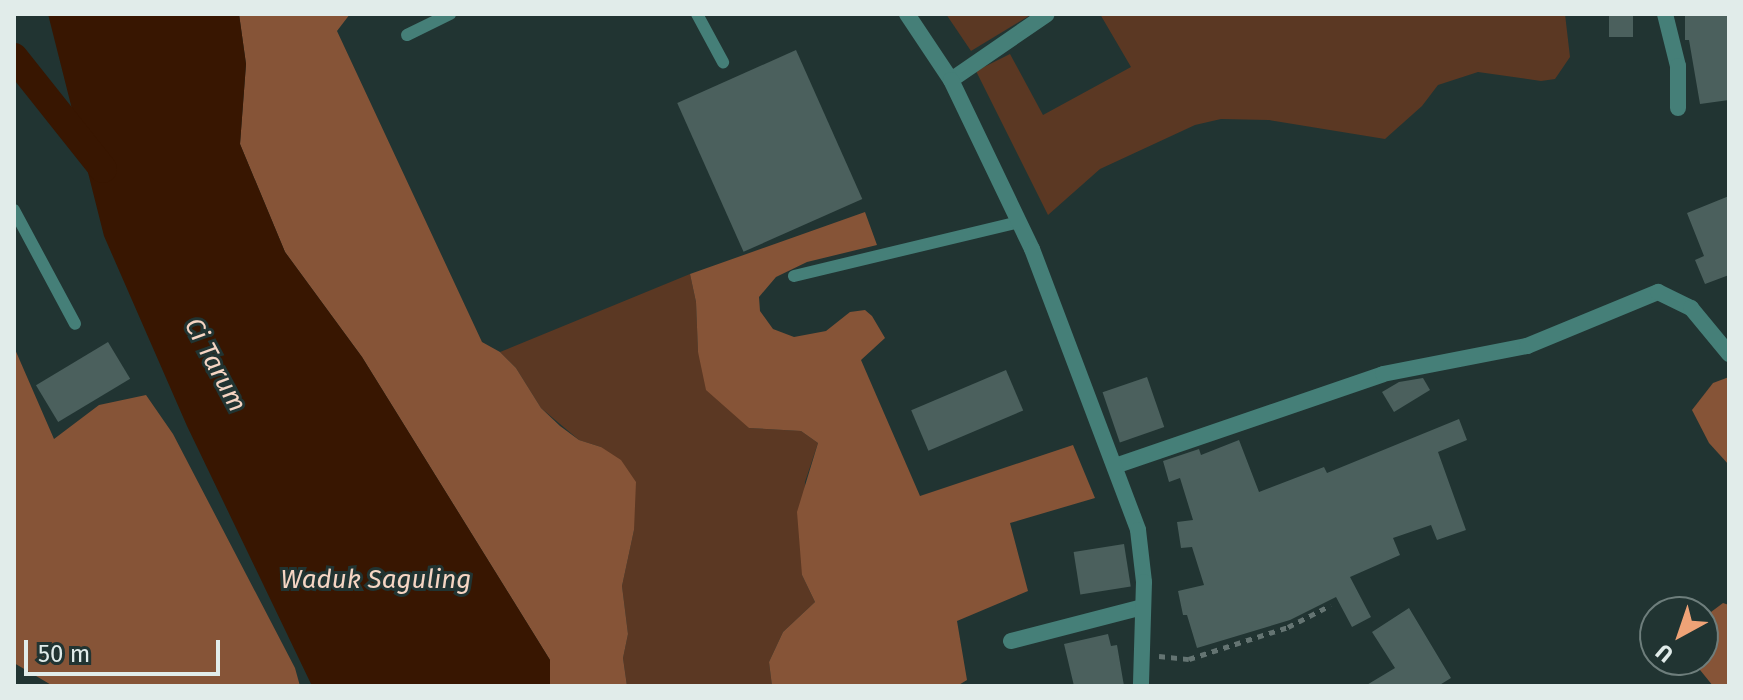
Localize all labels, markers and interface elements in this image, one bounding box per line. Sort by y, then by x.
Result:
water label: Ci Tarum [177,313,253,417]
water label: Waduk Saguling [281,564,471,596]
north arrow [1639,596,1719,676]
scale bar [28,624,224,674]
text: U [1650,638,1679,668]
text: 50 m [38,640,90,668]

